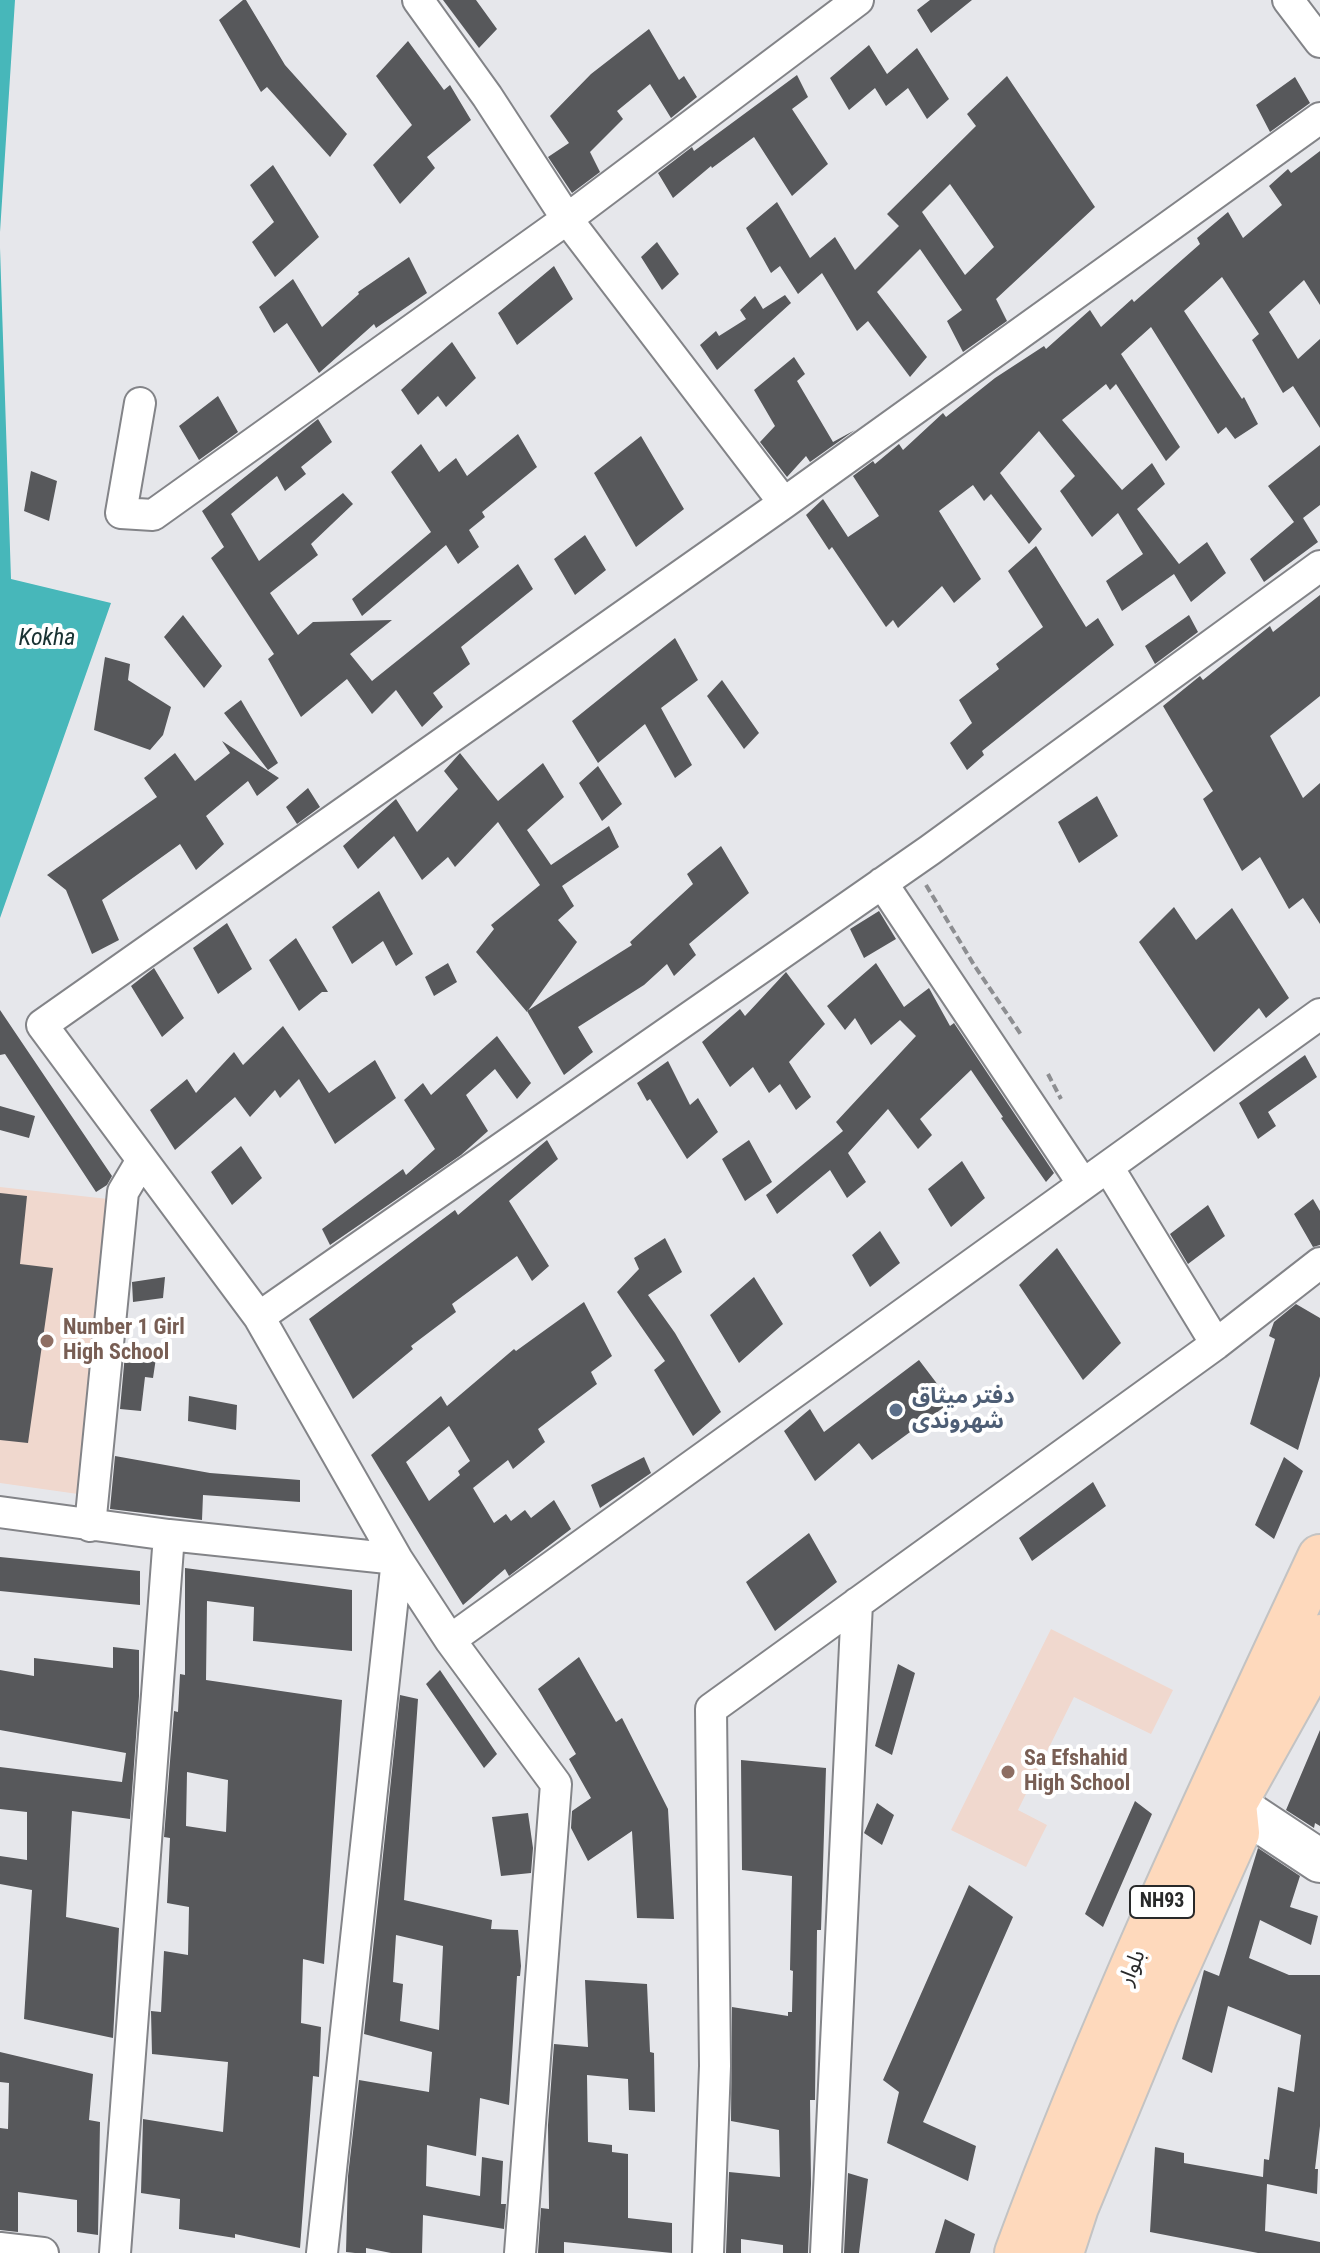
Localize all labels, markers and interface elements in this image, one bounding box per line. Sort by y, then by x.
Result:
water label: Kokha [19,625,75,653]
place label: Number 1 Girl High School [63,1315,185,1366]
marker: Number 1 Girl High School [38,1332,56,1350]
place label: دفتر میثاق شهروندی [912,1384,1015,1436]
marker: دفتر میثاق شهروندی [887,1401,905,1419]
place label: Sa Efshahid High School [1024,1746,1130,1798]
marker: Sa Efshahid High School [999,1763,1017,1781]
road number: NH93 [1130,1886,1194,1918]
street label: بلوار [1114,1946,1152,1990]

